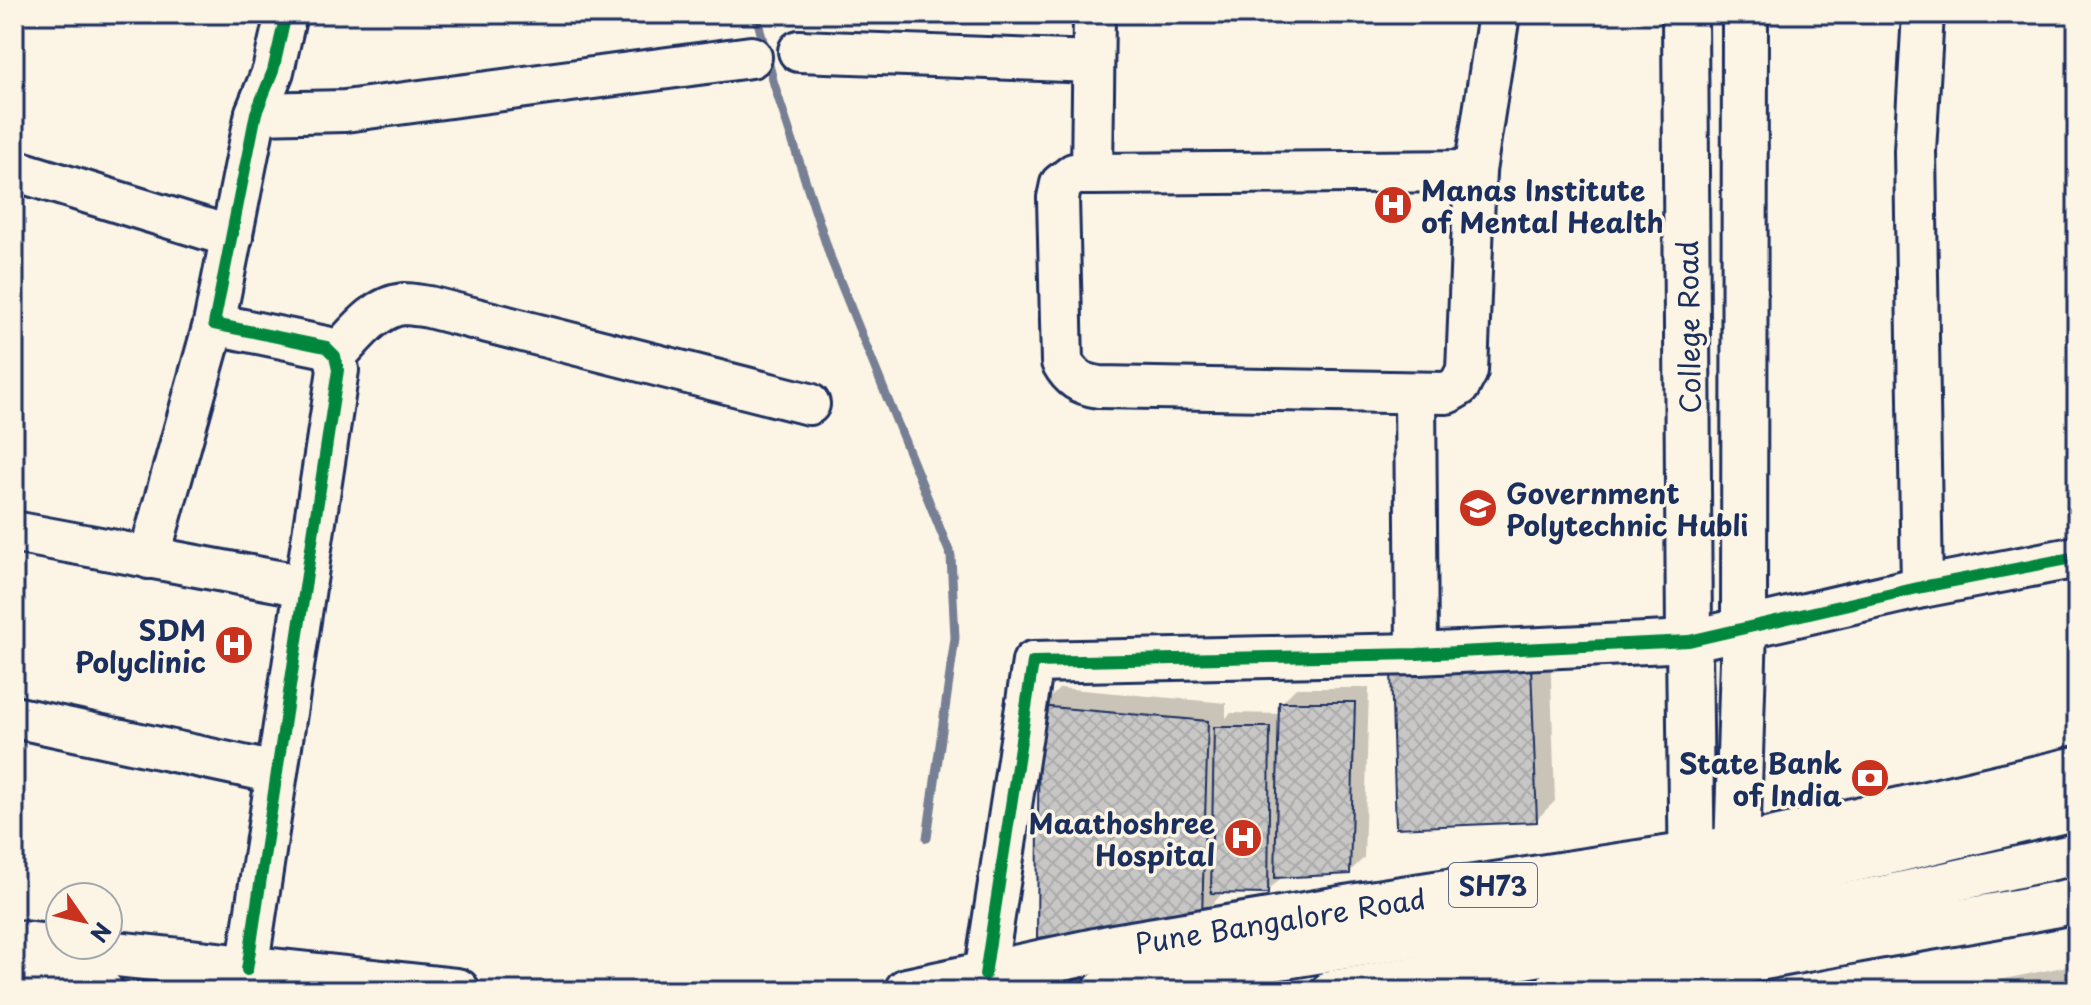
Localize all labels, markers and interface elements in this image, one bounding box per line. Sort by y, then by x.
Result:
place label: Manas Institute of Mental Health [1421,168,1664,243]
hospital icon: Manas Institute of Mental Health [1372,184,1414,226]
street label: College Road [1665,240,1711,414]
place label: Government Polytechnic Hubli [1506,471,1748,546]
school or university icon: Government Polytechnic Hubli [1457,487,1499,529]
place label: SDM Polyclinic [75,608,206,683]
hospital icon: SDM Polyclinic [213,624,255,666]
place label: State Bank of India [1679,741,1843,816]
bank icon: State Bank of India [1849,757,1891,799]
place label: Maathoshree Hospital [1028,801,1215,876]
hospital icon: Maathoshree Hospital [1222,817,1264,859]
road number: SH73 [1449,863,1537,907]
street label: Pune Bangalore Road [1132,876,1428,964]
north arrow [44,881,124,961]
text: N [83,917,120,949]

